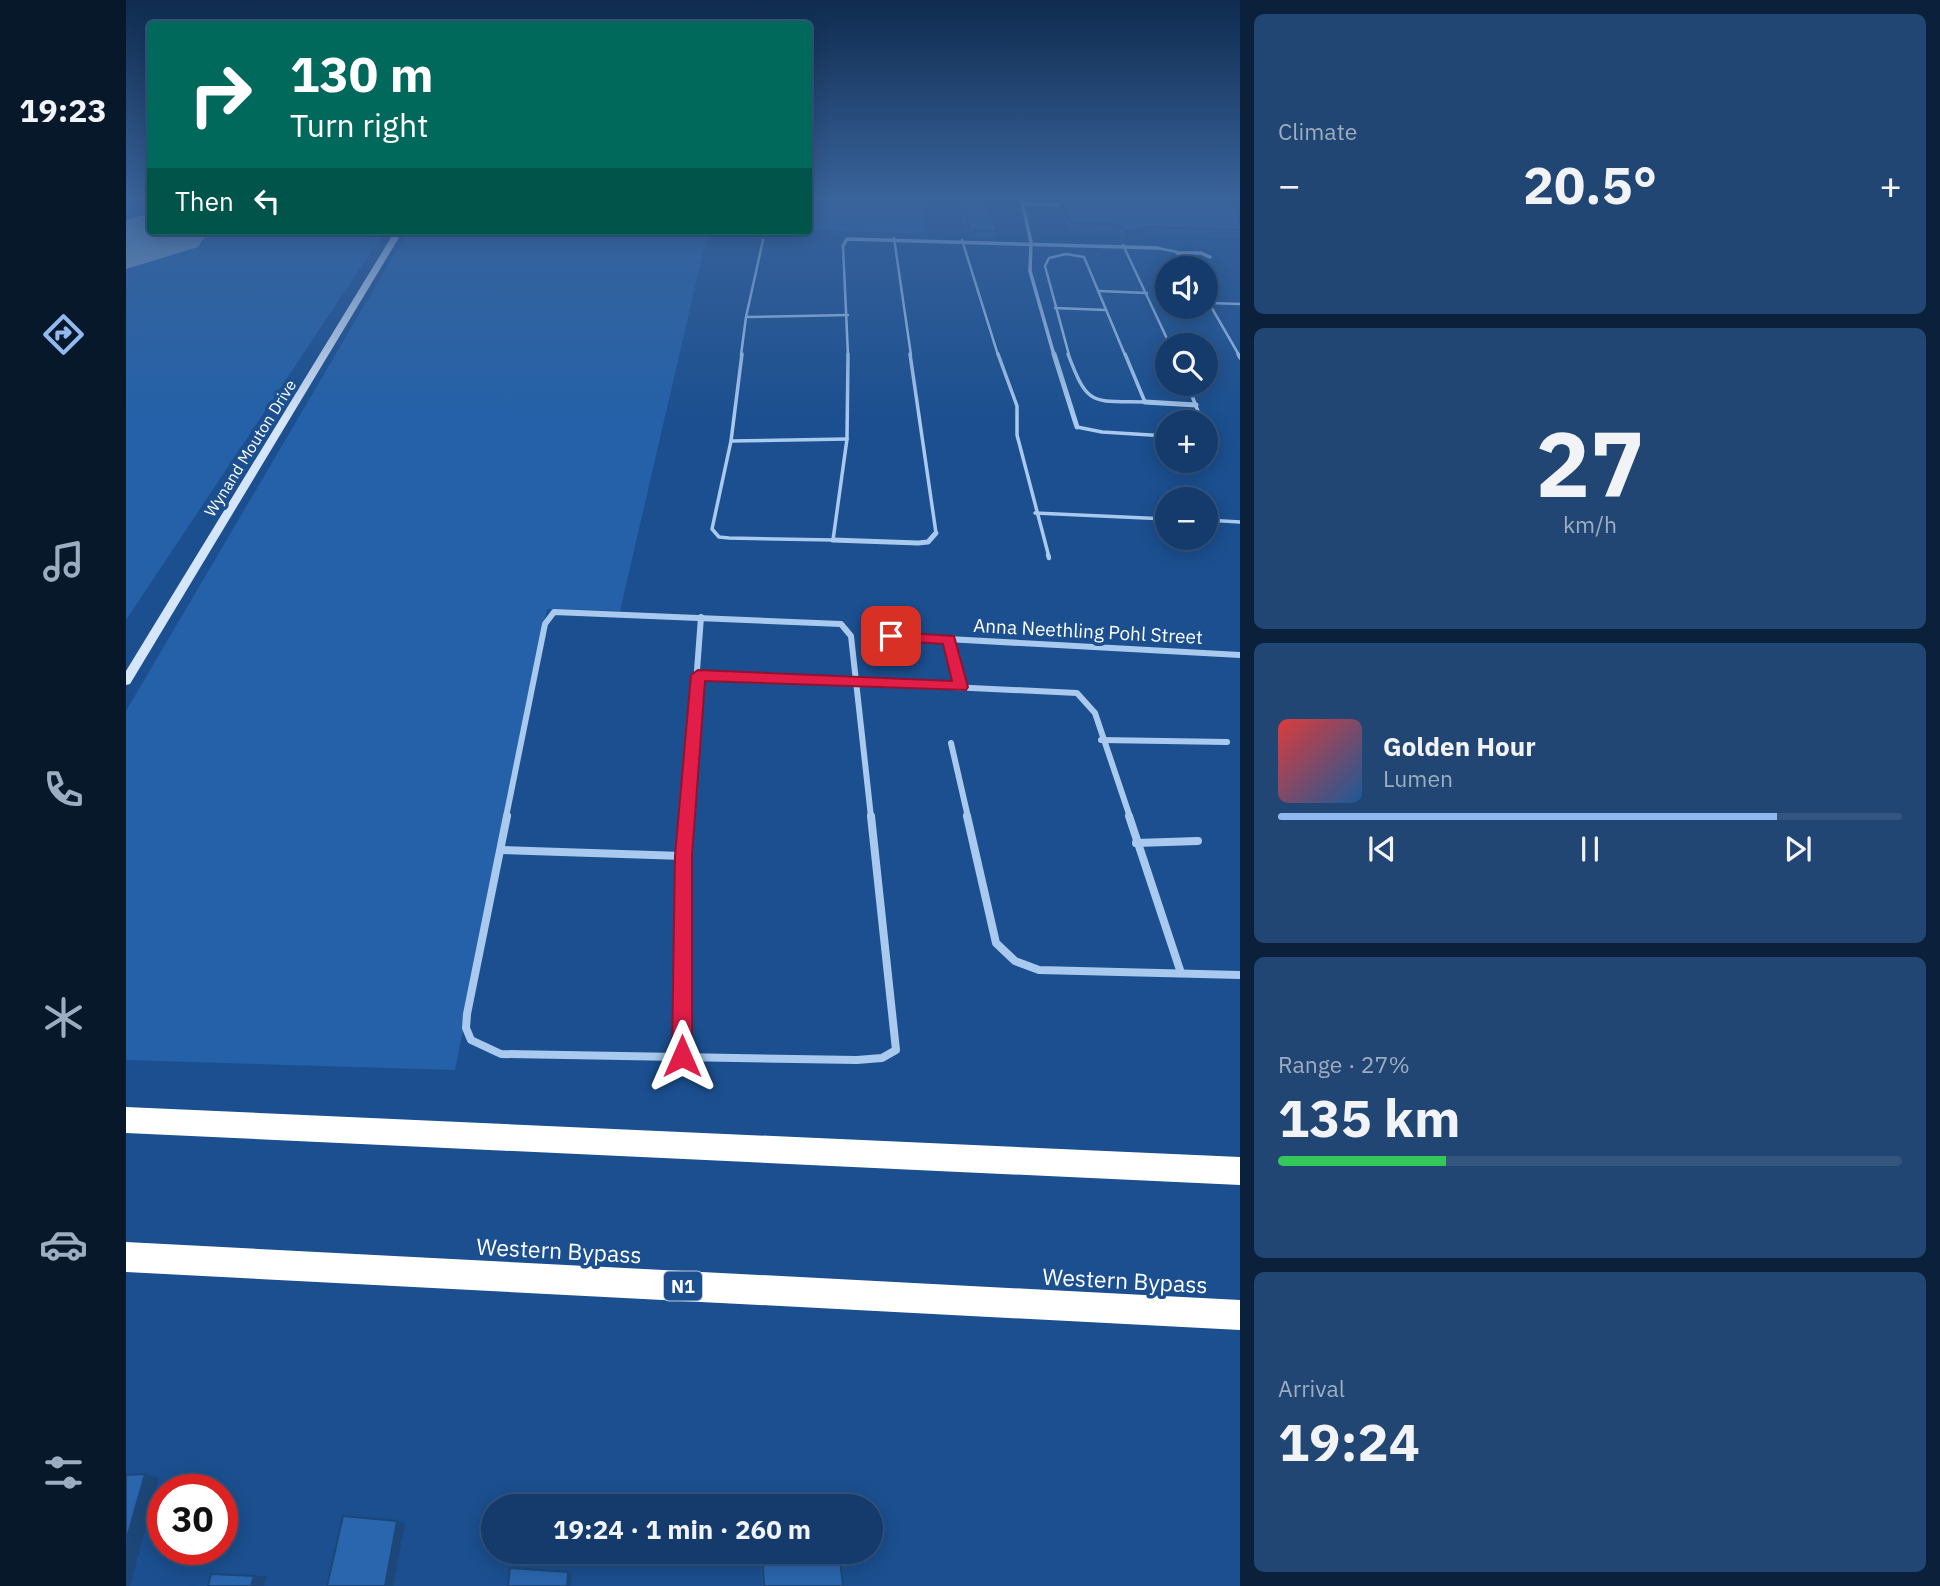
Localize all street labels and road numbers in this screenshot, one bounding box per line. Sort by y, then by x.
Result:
street label: Wynand Mouton Drive [200,376,300,520]
street label: Anna Neethling Pohl Street [973,613,1203,649]
street label: Western Bypass [476,1231,642,1269]
street label: Western Bypass [1042,1261,1208,1299]
road number: N1 [664,1272,702,1301]

